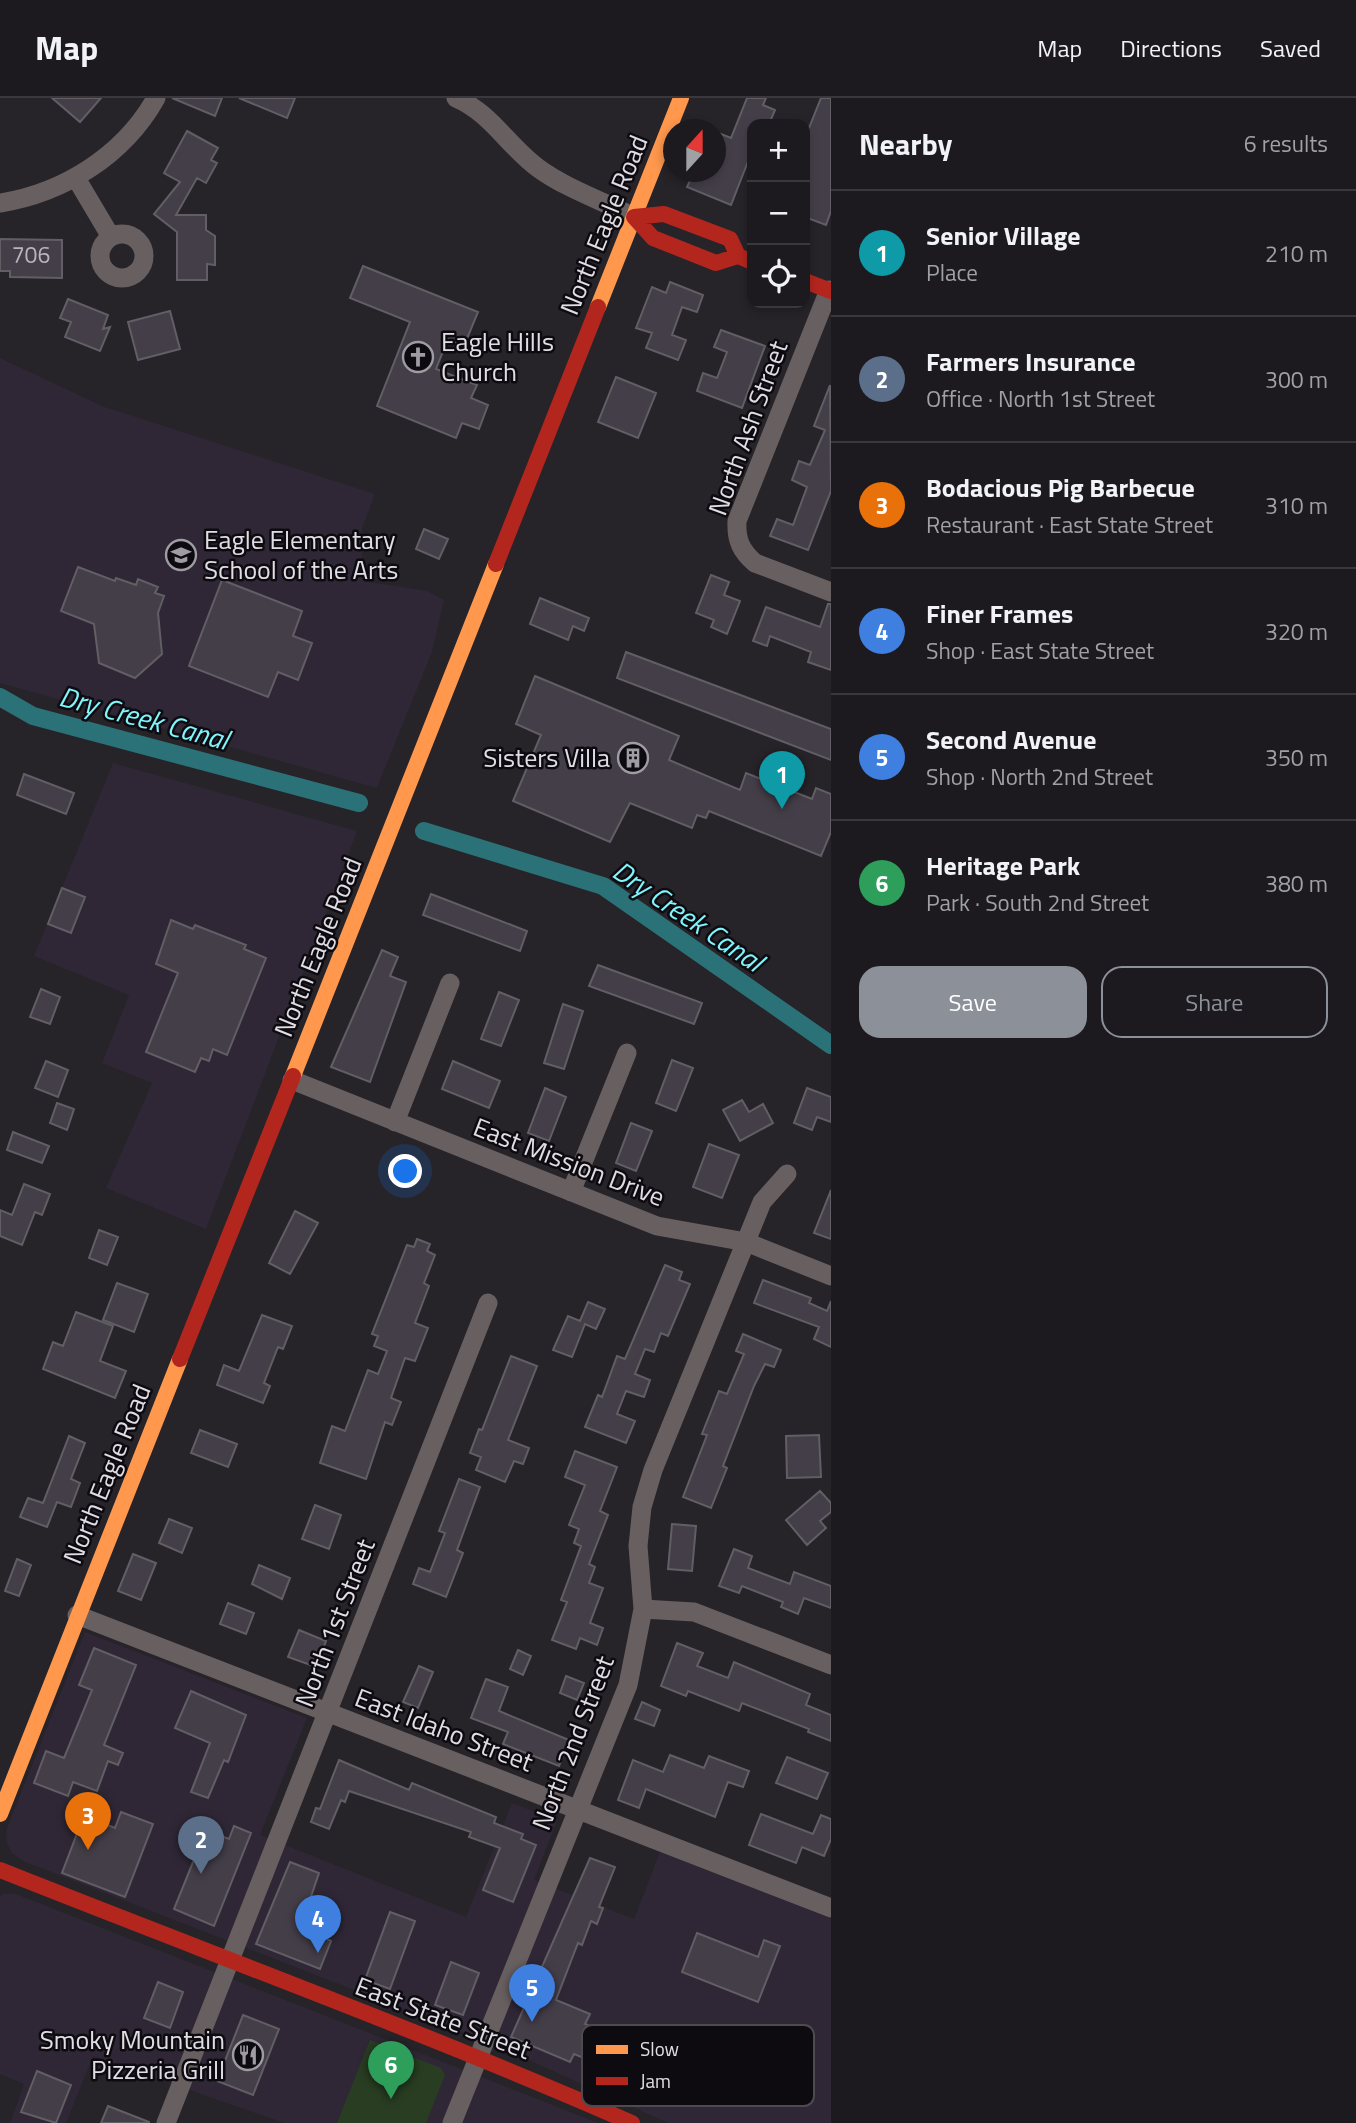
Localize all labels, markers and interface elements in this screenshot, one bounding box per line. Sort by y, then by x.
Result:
text: Map [35,23,98,73]
text: Map [1037,30,1082,66]
text: Directions [1120,30,1222,66]
text: Saved [1260,30,1321,66]
north arrow [663,119,726,182]
map controls [747,119,810,308]
button: + [747,119,810,182]
text: Nearby [859,121,952,167]
text: 6 results [1244,126,1328,161]
street label: North Eagle Road [550,129,657,321]
button: − [747,182,810,245]
text: Senior Village [926,216,1081,255]
text: 1 [876,236,888,271]
text: 210 m [1265,236,1328,271]
house number: 706 [12,237,50,272]
button: locate [747,245,810,308]
text: Place [926,255,978,290]
place label: Eagle Hills Church [441,322,554,391]
street label: North Ash Street [698,335,797,521]
church icon: Eagle Hills Church [401,340,435,374]
text: Farmers Insurance [926,342,1136,381]
text: 2 [876,362,888,397]
text: 300 m [1265,362,1328,397]
text: Office · North 1st Street [926,381,1155,416]
text: Bodacious Pig Barbecue [926,468,1195,507]
text: 3 [876,488,888,523]
text: 310 m [1265,488,1328,523]
text: Restaurant · East State Street [926,507,1213,542]
place label: Eagle Elementary School of the Arts [204,520,398,589]
school or university icon: Eagle Elementary School of the Arts [164,538,198,572]
text: Finer Frames [926,594,1073,633]
text: 4 [876,614,888,649]
text: 320 m [1265,614,1328,649]
text: Shop · East State Street [926,633,1154,668]
water label: Dry Creek Canal [55,674,236,762]
text: Second Avenue [926,720,1096,759]
place label: Sisters Villa [483,738,610,777]
text: 5 [876,740,888,775]
text: 350 m [1265,740,1328,775]
building icon: Sisters Villa [616,741,650,775]
pin: 1 [759,751,805,809]
text: Shop · North 2nd Street [926,759,1153,794]
text: Heritage Park [926,846,1080,885]
water label: Dry Creek Canal [604,849,775,984]
street label: North Eagle Road [264,851,371,1043]
text: 6 [876,866,888,901]
text: 380 m [1265,866,1328,901]
text: Park · South 2nd Street [926,885,1149,920]
button: Save [859,966,1087,1038]
button: Share [1101,966,1328,1038]
street label: East Mission Drive [468,1107,670,1216]
your location [388,1154,422,1188]
street label: North Eagle Road [53,1378,160,1570]
street label: North 1st Street [285,1533,385,1713]
street label: North 2nd Street [521,1650,624,1836]
street label: East Idaho Street [350,1678,539,1781]
pin: 3 [65,1792,111,1850]
pin: 2 [178,1816,224,1874]
pin: 4 [295,1895,341,1953]
pin: 5 [509,1964,555,2022]
street label: East State Street [350,1966,537,2069]
place label: Smoky Mountain Pizzeria Grill [40,2020,225,2089]
legend [582,2025,814,2106]
text: Slow [640,2034,679,2063]
restaurant icon: Smoky Mountain Pizzeria Grill [231,2038,265,2072]
pin: 6 [368,2041,414,2099]
text: Jam [640,2066,671,2095]

